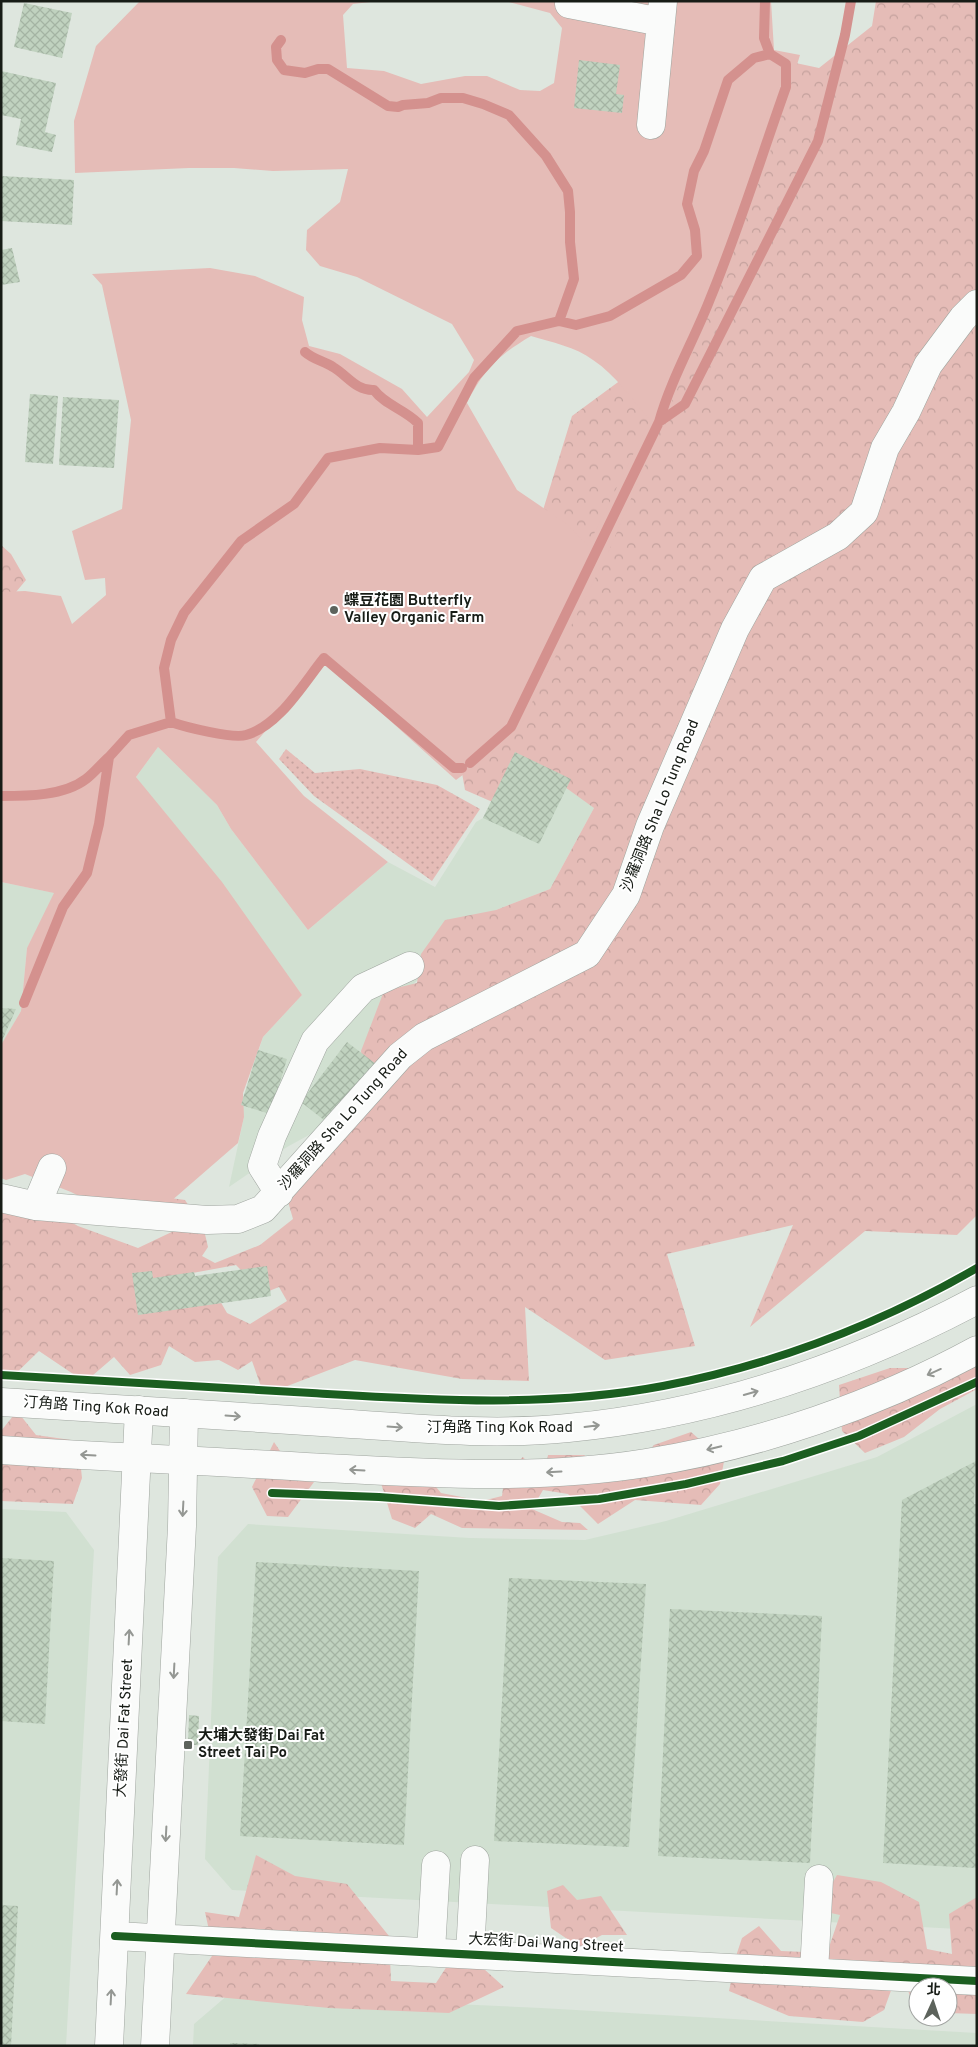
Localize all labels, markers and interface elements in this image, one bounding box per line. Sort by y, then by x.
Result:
place label: 蝶豆花園 Butterfly Valley Organic Farm [344,591,484,628]
marker: 蝶豆花園 Butterfly Valley Organic Farm [328,604,340,616]
street label: 沙羅洞路 Sha Lo Tung Road [618,717,704,895]
street label: 沙羅洞路 Sha Lo Tung Road [275,1045,413,1195]
one-way arrow [927,1368,942,1378]
one-way arrow [743,1388,759,1398]
street label: 汀角路 Ting Kok Road [23,1393,169,1423]
one-way arrow [225,1412,241,1421]
street label: 汀角路 Ting Kok Road [427,1419,573,1438]
one-way arrow [584,1421,600,1431]
one-way arrow [387,1422,403,1431]
one-way arrow [707,1444,723,1453]
one-way arrow [81,1451,97,1460]
one-way arrow [349,1465,365,1474]
one-way arrow [546,1468,562,1477]
one-way arrow [178,1501,187,1517]
one-way arrow [124,1630,133,1646]
street label: 大發街 Dai Fat Street [112,1658,138,1798]
one-way arrow [170,1663,179,1679]
place label: 大埔大發街 Dai Fat Street Tai Po [198,1726,325,1763]
marker: 大埔大發街 Dai Fat Street Tai Po [182,1739,194,1751]
one-way arrow [161,1825,170,1841]
one-way arrow [113,1879,122,1895]
street label: 大宏街 Dai Wang Street [468,1930,624,1958]
north arrow [908,1977,958,2027]
text: 北 [926,1982,941,1999]
one-way arrow [107,1989,116,2005]

